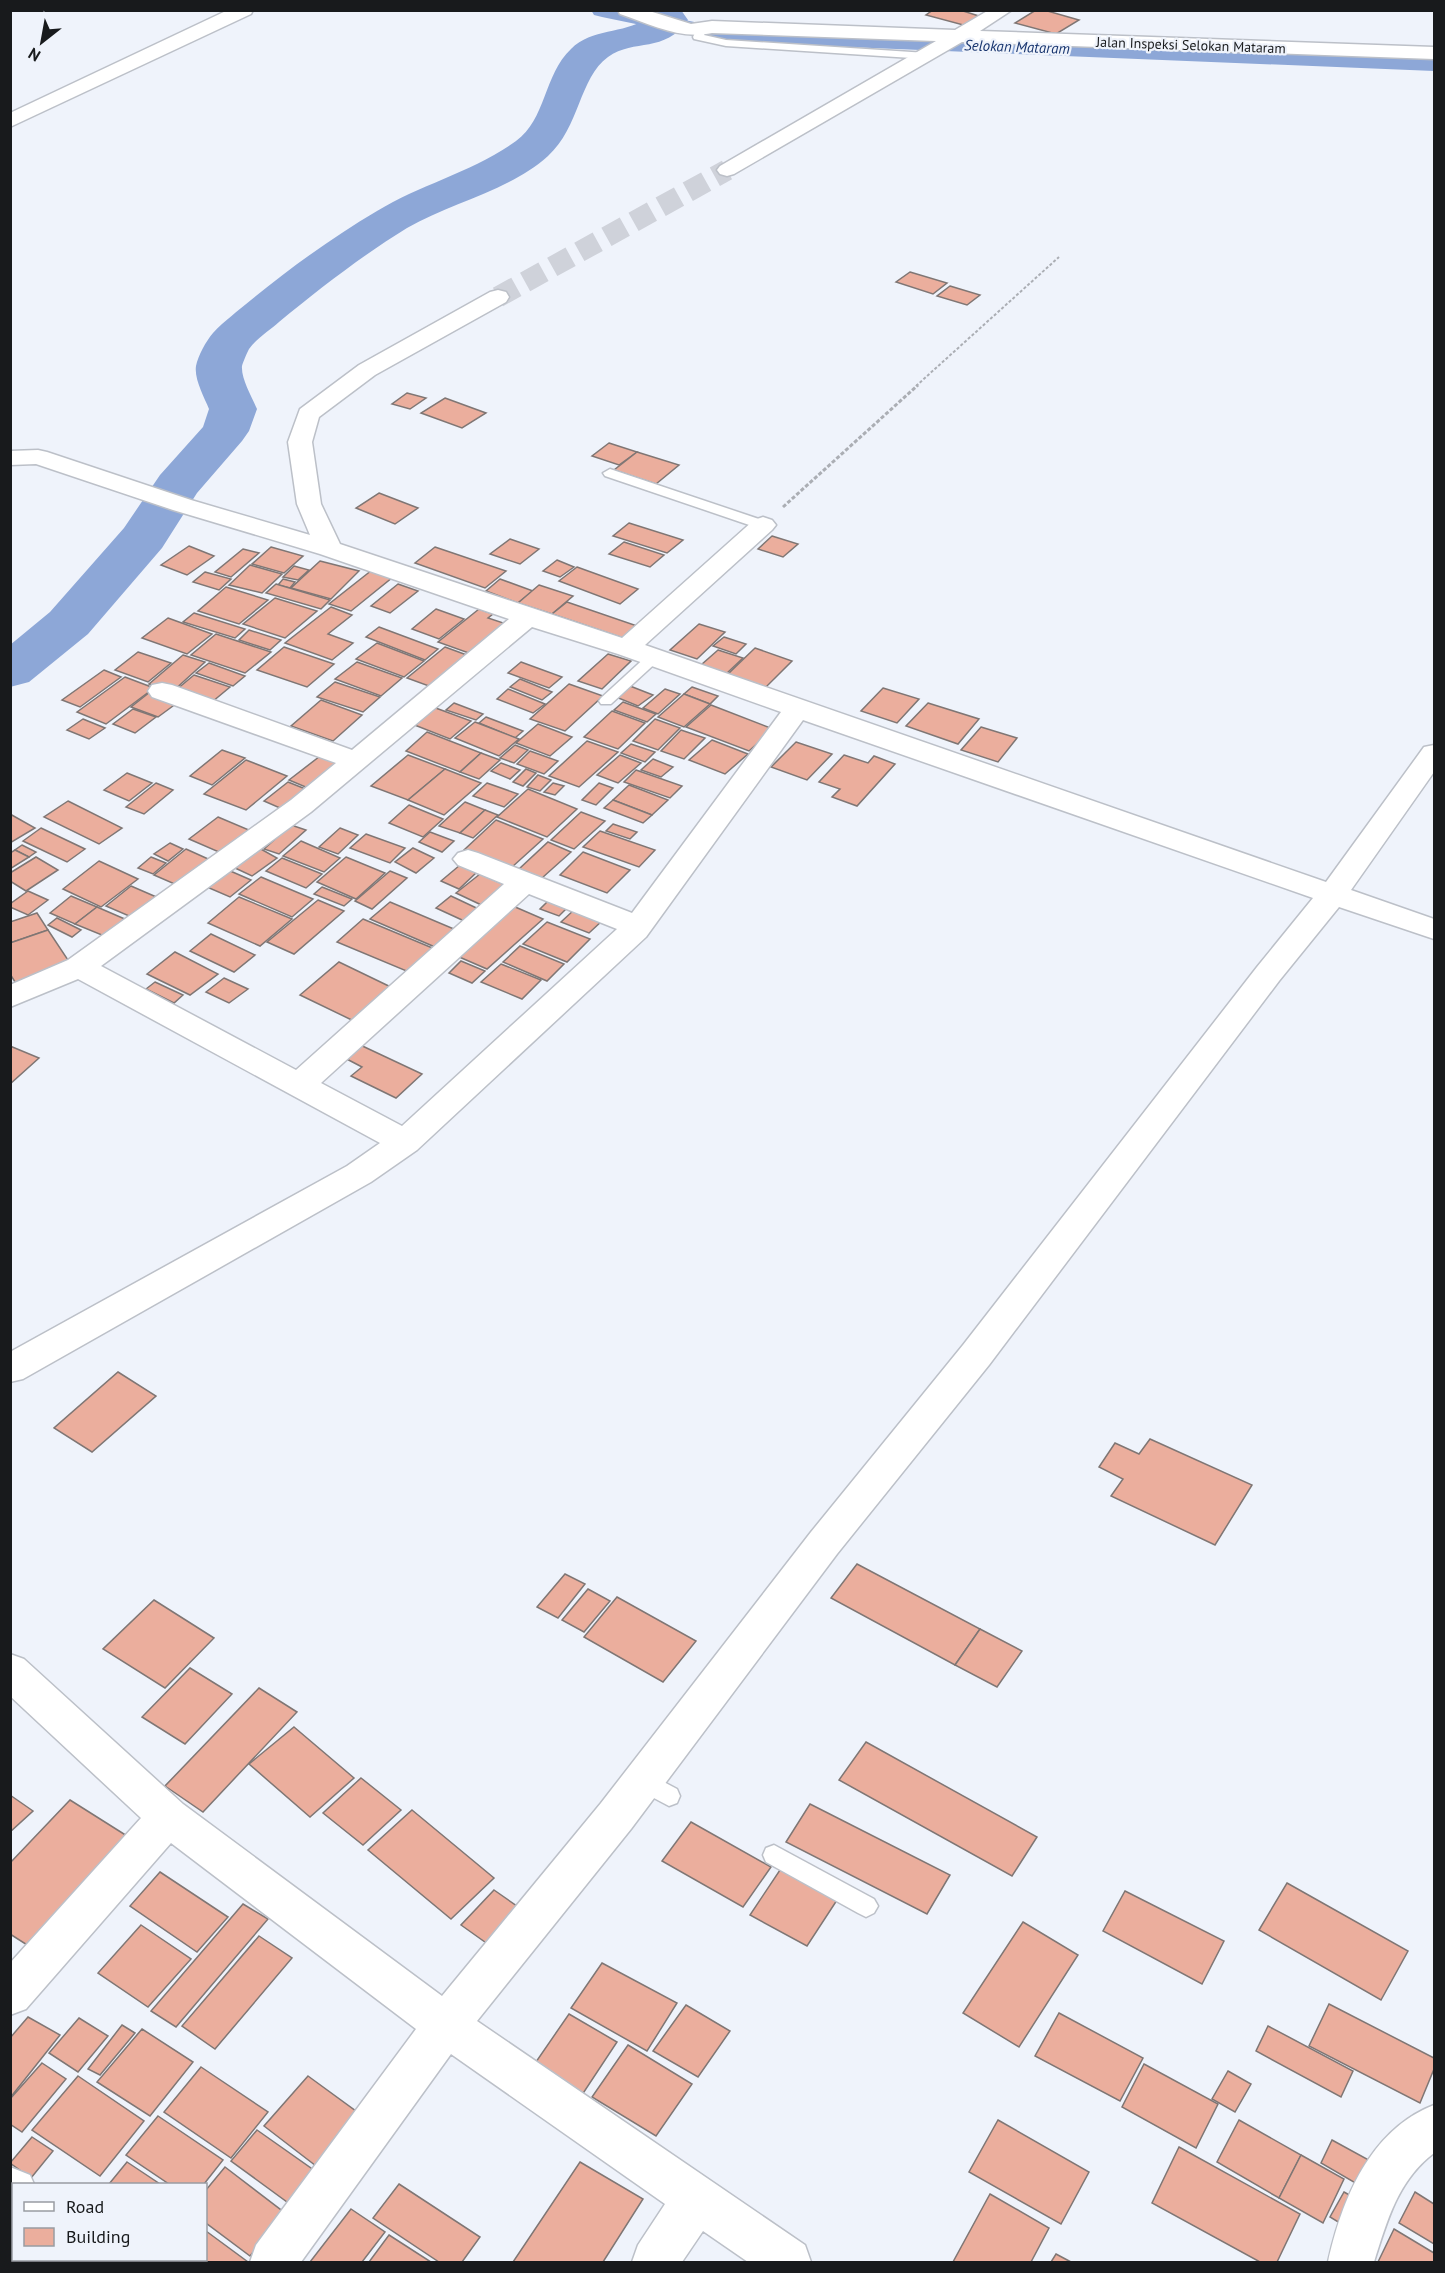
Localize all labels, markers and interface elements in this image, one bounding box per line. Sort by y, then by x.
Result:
north arrow [12,12,72,72]
street label: Jalan Inspeksi Selokan Mataram [1095,33,1286,57]
water label: Selokan Mataram [964,35,1070,58]
text: N [25,44,44,66]
legend [12,2183,207,2261]
text: Road [66,2195,104,2218]
text: Building [66,2225,130,2248]

